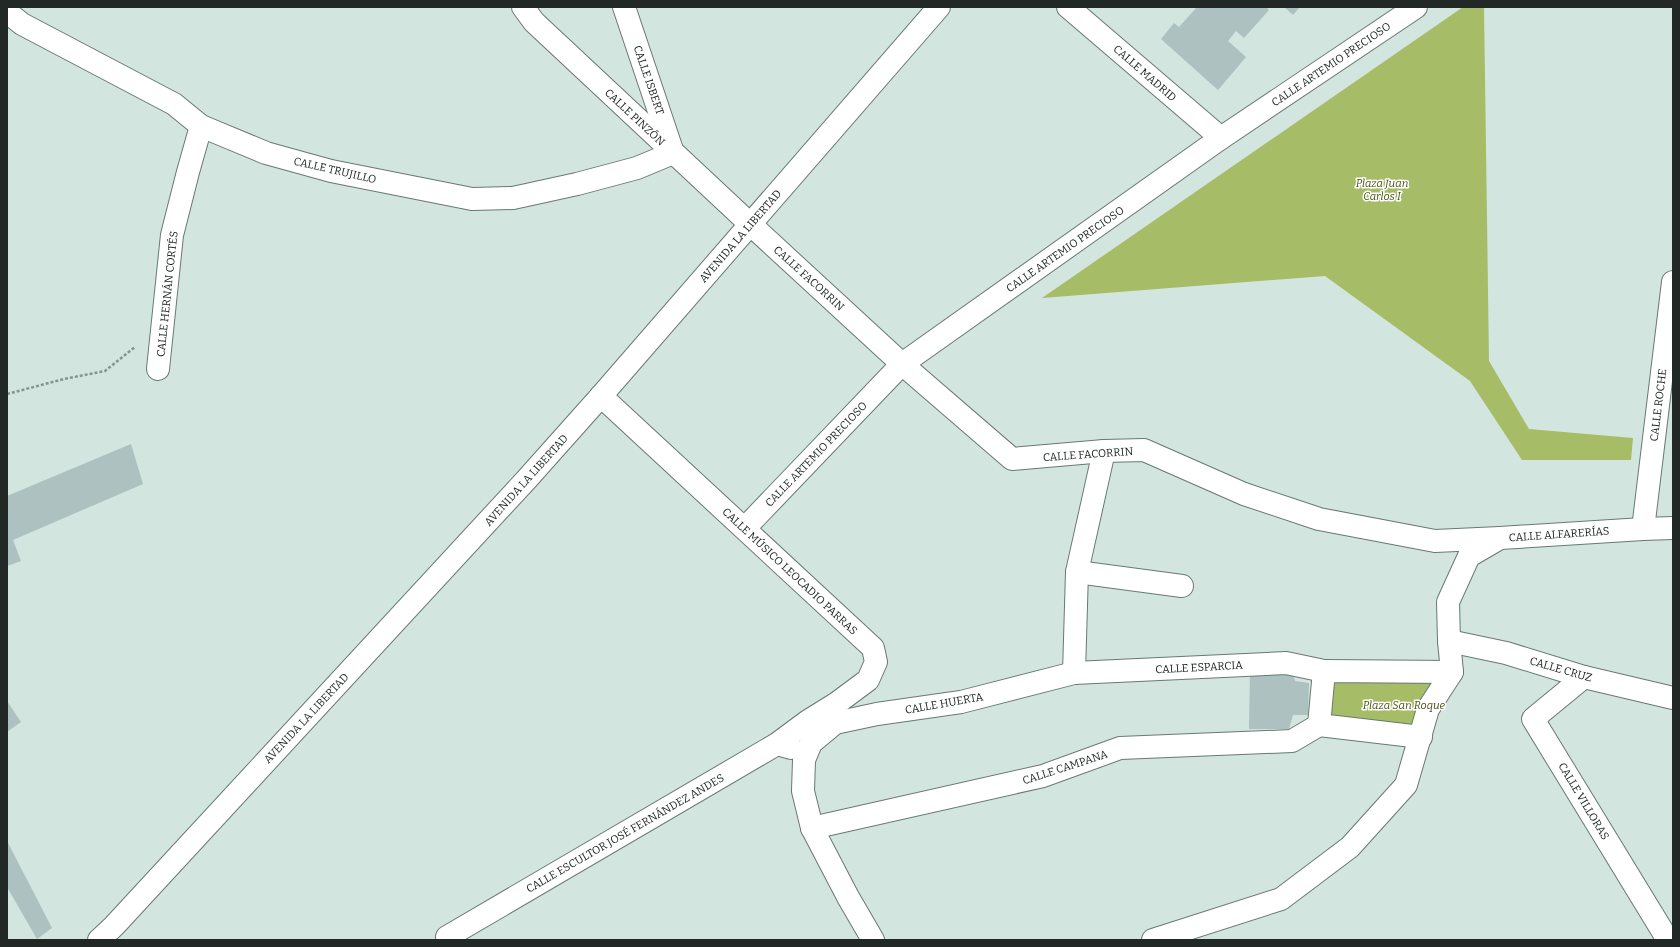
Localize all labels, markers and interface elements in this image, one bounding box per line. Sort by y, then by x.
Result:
street label: CALLE ARTEMIO PRECIOSO [1269,20,1393,109]
street label: CALLE MADRID [1111,42,1179,104]
street label: CALLE ISBERT [631,44,667,117]
street label: CALLE PINZÓN [602,85,668,149]
street label: CALLE TRUJILLO [292,155,377,186]
park label: Plaza Juan Carlos I [1356,177,1409,203]
street label: AVENIDA LA LIBERTAD [697,187,784,285]
street label: CALLE ARTEMIO PRECIOSO [1004,204,1127,295]
street label: CALLE HERNÁN CORTÉS [153,230,181,358]
street label: CALLE FACORRIN [771,243,847,314]
street label: CALLE ROCHE [1648,368,1669,442]
street label: CALLE ARTEMIO PRECIOSO [763,399,870,510]
street label: AVENIDA LA LIBERTAD [482,432,571,529]
street label: CALLE FACORRIN [1042,445,1134,464]
street label: CALLE MÚSICO LEOCADIO PARRAS [719,505,861,637]
street label: CALLE ALFARERÍAS [1508,524,1610,544]
street label: CALLE CRUZ [1528,654,1594,685]
street label: CALLE ESPARCIA [1155,659,1243,676]
street label: AVENIDA LA LIBERTAD [261,670,352,766]
street label: CALLE HUERTA [904,690,984,717]
park label: Plaza San Roque [1363,699,1446,712]
street label: CALLE CAMPANA [1021,747,1110,787]
street label: CALLE VILLORAS [1555,760,1612,842]
street label: CALLE ESCULTOR JOSÉ FERNÁNDEZ ANDES [524,770,726,896]

